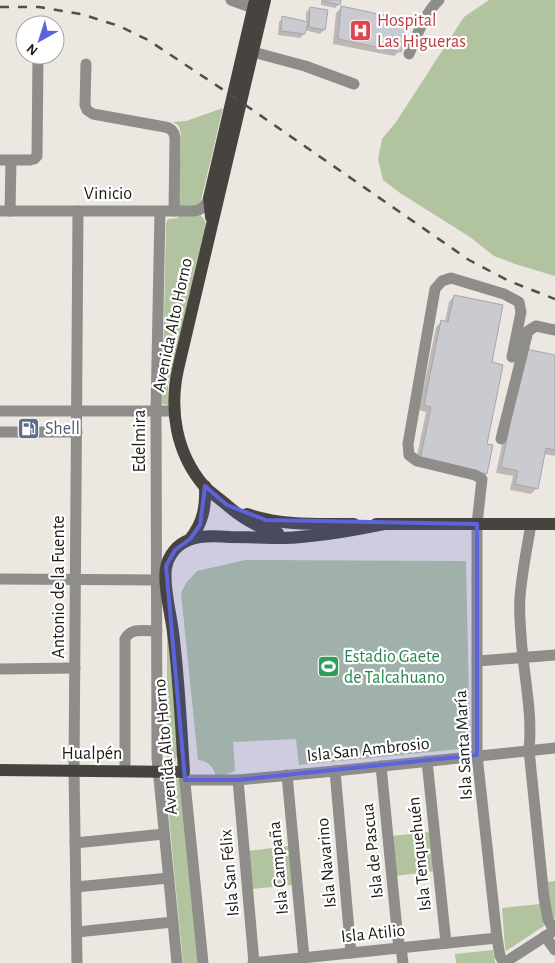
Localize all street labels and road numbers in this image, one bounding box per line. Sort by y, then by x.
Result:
street label: Vinicio [84,185,132,203]
street label: Avenida Alto Horno [150,256,196,394]
street label: Edelmira [131,410,149,472]
street label: Antonio de la Fuente [50,516,68,658]
street label: Avenida Alto Horno [151,678,181,816]
street label: Isla Santa María [452,690,476,800]
street label: Isla San Ambrosio [306,735,431,765]
street label: Hualpén [62,745,122,763]
street label: Isla Tenquehuén [405,796,435,912]
street label: Isla de Pascua [359,802,387,899]
street label: Isla Navarino [314,817,340,909]
street label: Isla Campaña [266,820,292,915]
street label: Isla San Félix [217,828,243,917]
street label: Isla Atilio [340,922,406,946]

